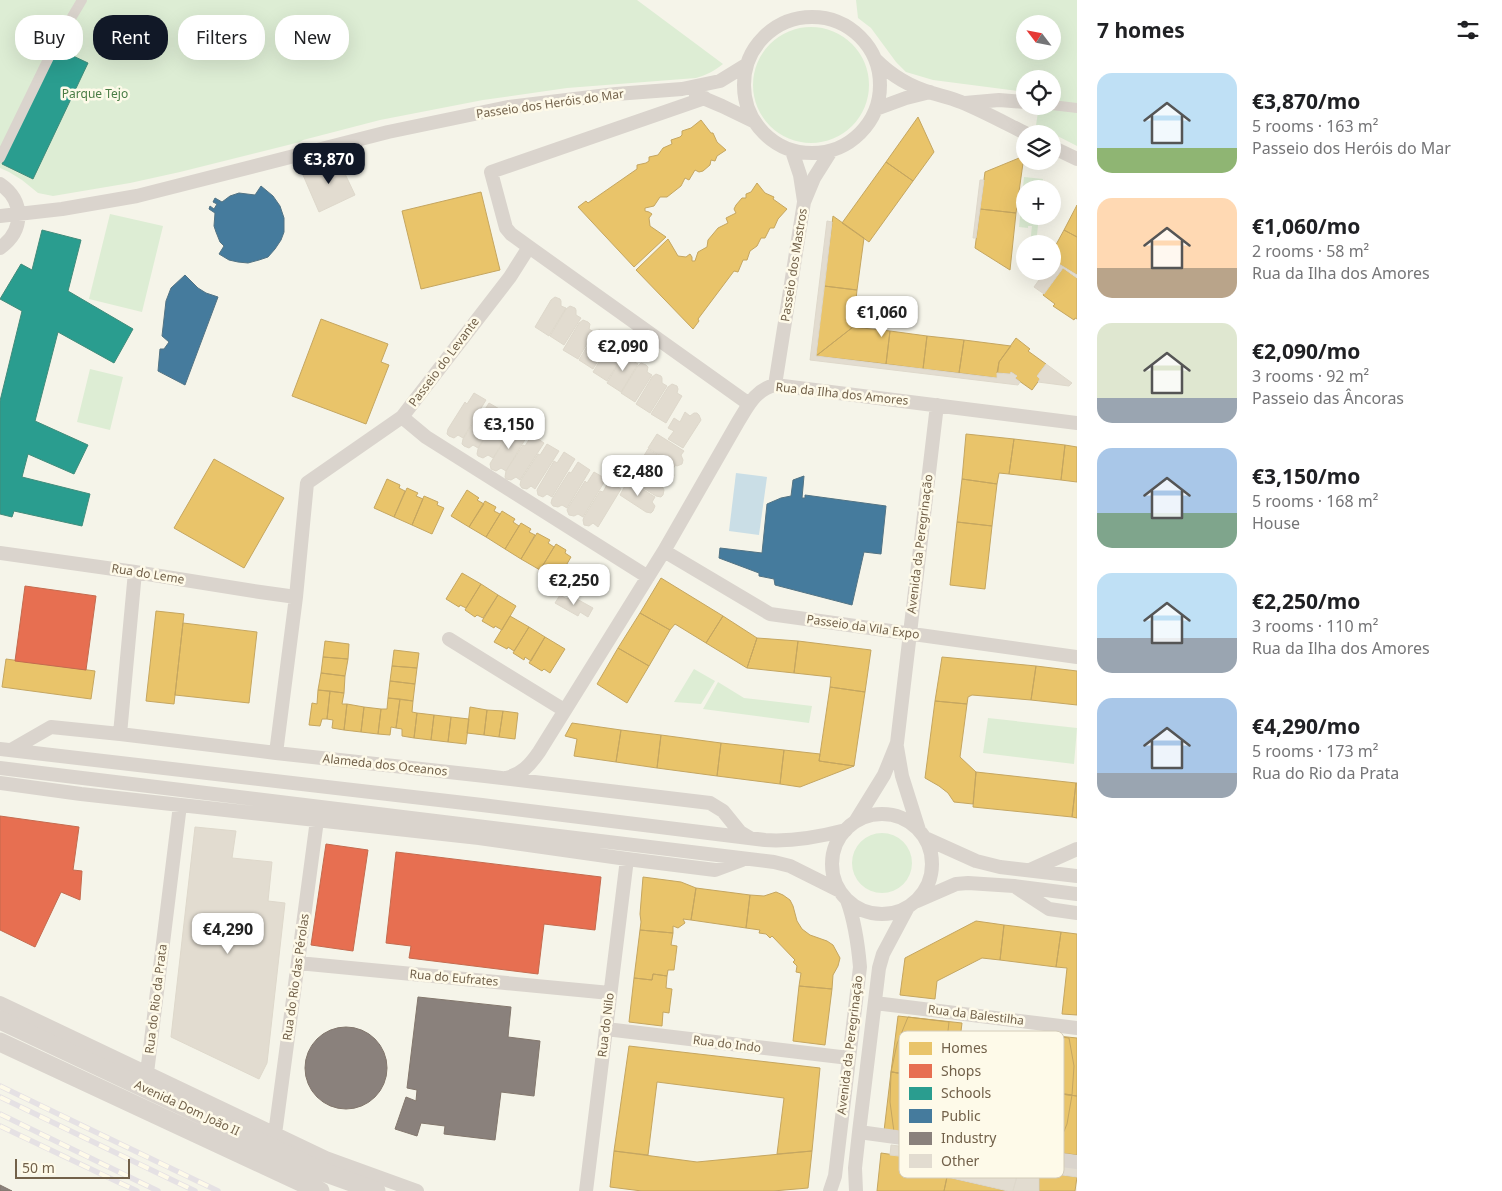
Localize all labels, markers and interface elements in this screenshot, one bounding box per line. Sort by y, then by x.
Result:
chip: Buy [15,15,83,60]
chip: Rent [93,15,168,60]
chip: Filters [178,15,265,60]
chip: New [275,15,349,60]
north arrow [1016,15,1061,60]
map controls [1016,15,1061,280]
text: 7 homes [1097,16,1185,44]
icon: filters [1454,16,1482,44]
button: locate [1016,70,1061,115]
park label: Parque Tejo [62,85,128,102]
street label: Passeio dos Heróis do Mar [475,85,625,122]
text: €3,870/mo [1252,87,1360,115]
icon: home [1137,93,1197,153]
text: 5 rooms · 163 m² [1252,115,1378,137]
button: layers [1016,125,1061,170]
text: Passeio dos Heróis do Mar [1252,137,1451,159]
pin: €3,870 [288,142,370,185]
text: €3,870 [304,148,354,170]
button: + [1016,180,1061,225]
street label: Passeio dos Mastros [776,207,811,323]
text: €1,060/mo [1252,212,1360,240]
icon: home [1137,218,1197,278]
button: − [1016,235,1061,280]
text: 2 rooms · 58 m² [1252,240,1369,262]
text: Rua da Ilha dos Amores [1252,262,1430,284]
pin: €1,060 [841,296,923,338]
text: €1,060 [857,301,907,323]
street label: Passeio do Levante [404,313,483,410]
pin: €2,090 [582,330,664,372]
text: €2,090 [598,335,648,357]
text: €2,090/mo [1252,337,1360,365]
icon: home [1137,343,1197,403]
text: 3 rooms · 92 m² [1252,365,1369,387]
street label: Rua da Ilha dos Amores [775,378,909,409]
text: Passeio das Âncoras [1252,387,1404,409]
pin: €3,150 [468,408,550,450]
text: €3,150 [484,413,534,435]
pin: €2,480 [597,454,679,497]
text: €2,480 [613,460,663,482]
text: €3,150/mo [1252,462,1360,490]
icon: home [1137,468,1197,528]
street label: Avenida da Peregrinação [903,473,936,615]
text: 5 rooms · 168 m² [1252,490,1378,512]
text: House [1252,512,1300,534]
street label: Rua do Leme [110,559,186,588]
pin: €2,250 [533,564,615,606]
text: €2,250 [549,569,599,591]
text: €2,250/mo [1252,587,1360,615]
icon: home [1137,593,1197,653]
street label: Passeio da Vila Expo [806,610,921,643]
text: 3 rooms · 110 m² [1252,615,1378,637]
text: Rua da Ilha dos Amores [1252,637,1430,659]
text: €4,290/mo [1252,712,1360,740]
icon: home [1137,718,1197,778]
text: 5 rooms · 173 m² [1252,740,1378,762]
street label: Alameda dos Oceanos [322,750,448,780]
text: Rua do Rio da Prata [1252,762,1399,784]
pin: €4,290 [187,912,269,955]
street label: Rua do Rio das Pérolas [278,912,313,1041]
text: €4,290 [203,918,253,940]
street label: Rua do Rio da Prata [140,943,171,1055]
street label: Rua do Eufrates [409,965,499,990]
street label: Avenida da Peregrinação [833,974,866,1116]
street label: Rua do Nilo [593,992,618,1058]
street label: Rua da Balestilha [927,1000,1025,1029]
street label: Rua do Indo [692,1031,762,1056]
legend [899,1031,1064,1178]
text: Homes [941,1038,988,1057]
text: Shops [941,1061,981,1080]
street label: Avenida Dom João II [132,1076,243,1139]
text: Schools [941,1083,992,1102]
text: Public [941,1106,981,1125]
text: Industry [941,1128,997,1147]
text: Other [941,1151,980,1170]
scale bar [15,1156,130,1179]
text: 50 m [22,1158,55,1177]

